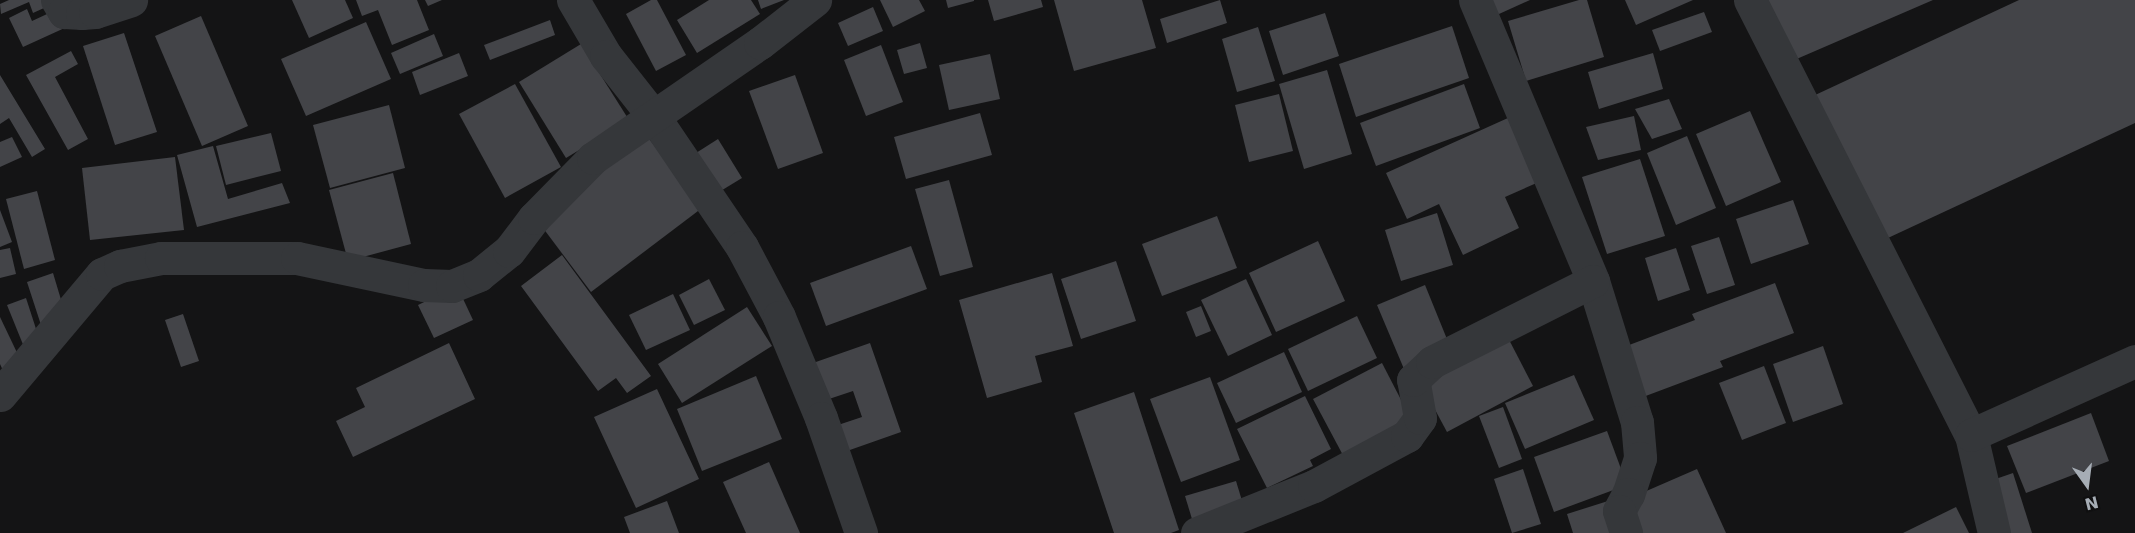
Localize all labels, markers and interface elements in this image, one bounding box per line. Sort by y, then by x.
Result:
north arrow [2057,455,2117,515]
text: N [2083,492,2100,514]

